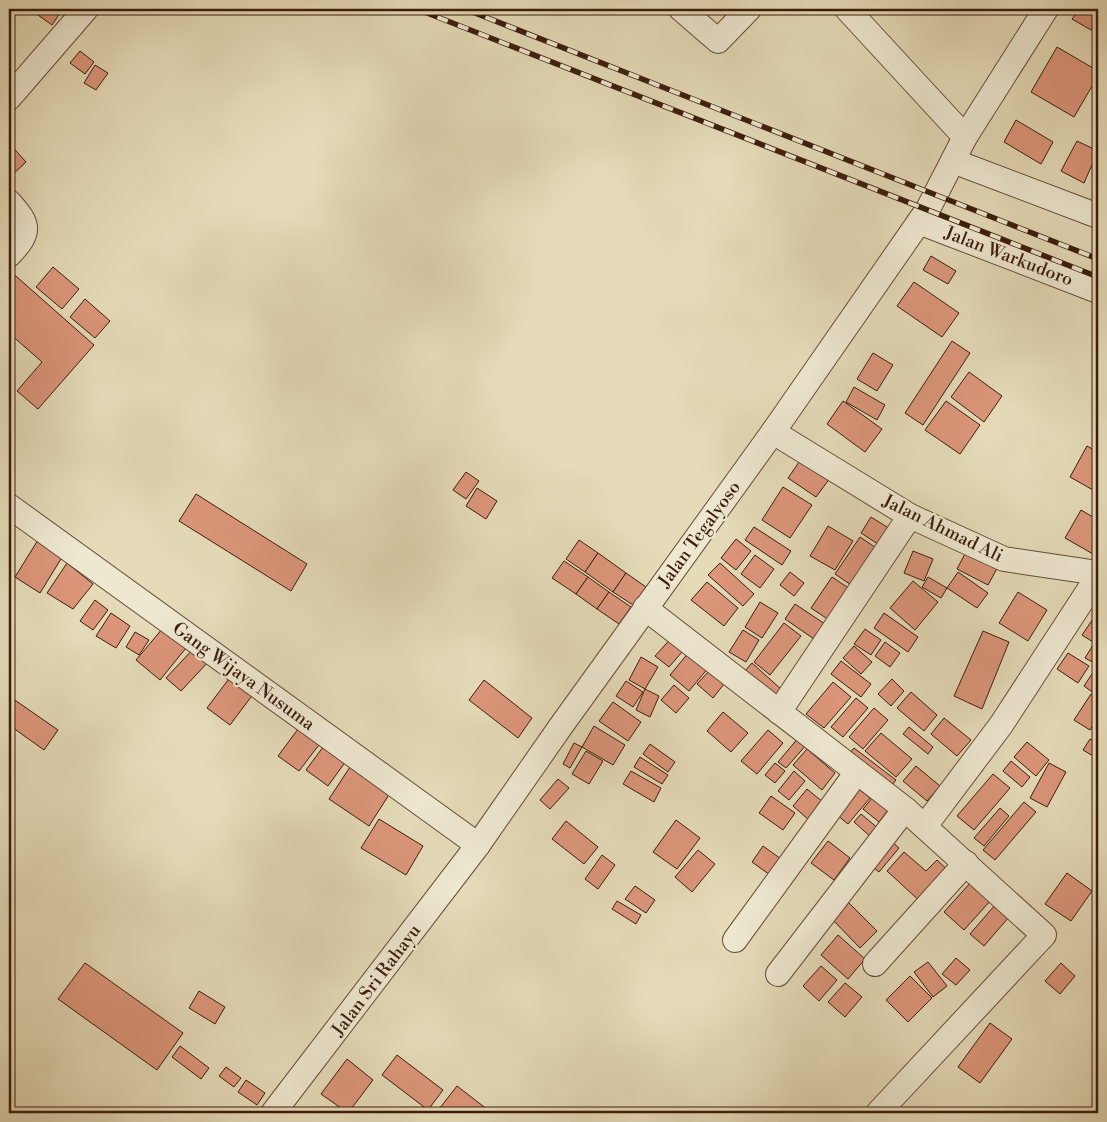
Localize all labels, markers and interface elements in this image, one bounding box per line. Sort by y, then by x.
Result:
street label: Jalan Warkudoro [940,221,1076,292]
street label: Jalan Tegalyoso [652,477,746,593]
street label: Jalan Ahmad Ali [878,489,1007,568]
street label: Gang Wijaya Nusuma [168,617,320,736]
street label: Jalan Sri Rahayu [326,919,426,1042]

